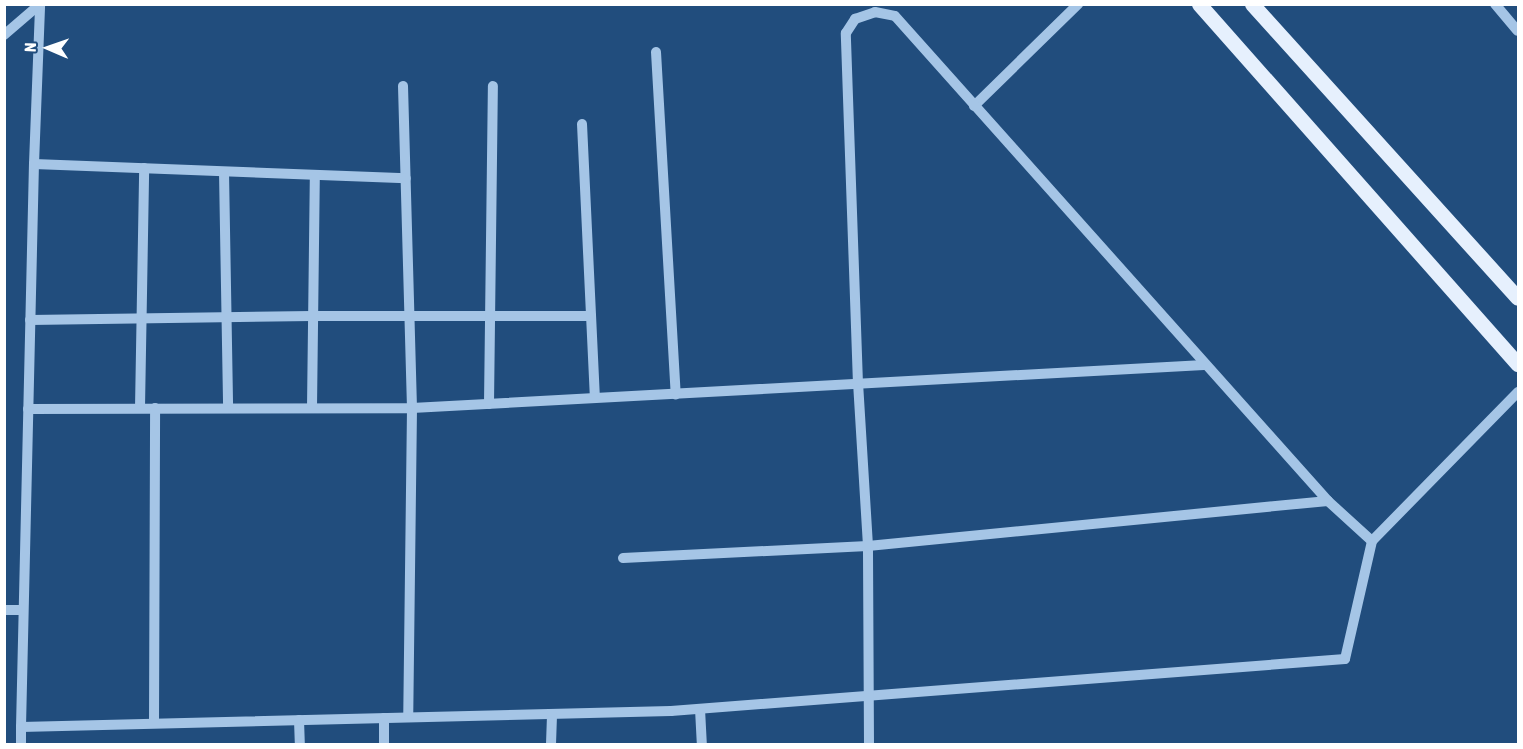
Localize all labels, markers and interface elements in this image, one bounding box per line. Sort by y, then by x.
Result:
north arrow [18,18,78,78]
text: N [21,42,39,52]

